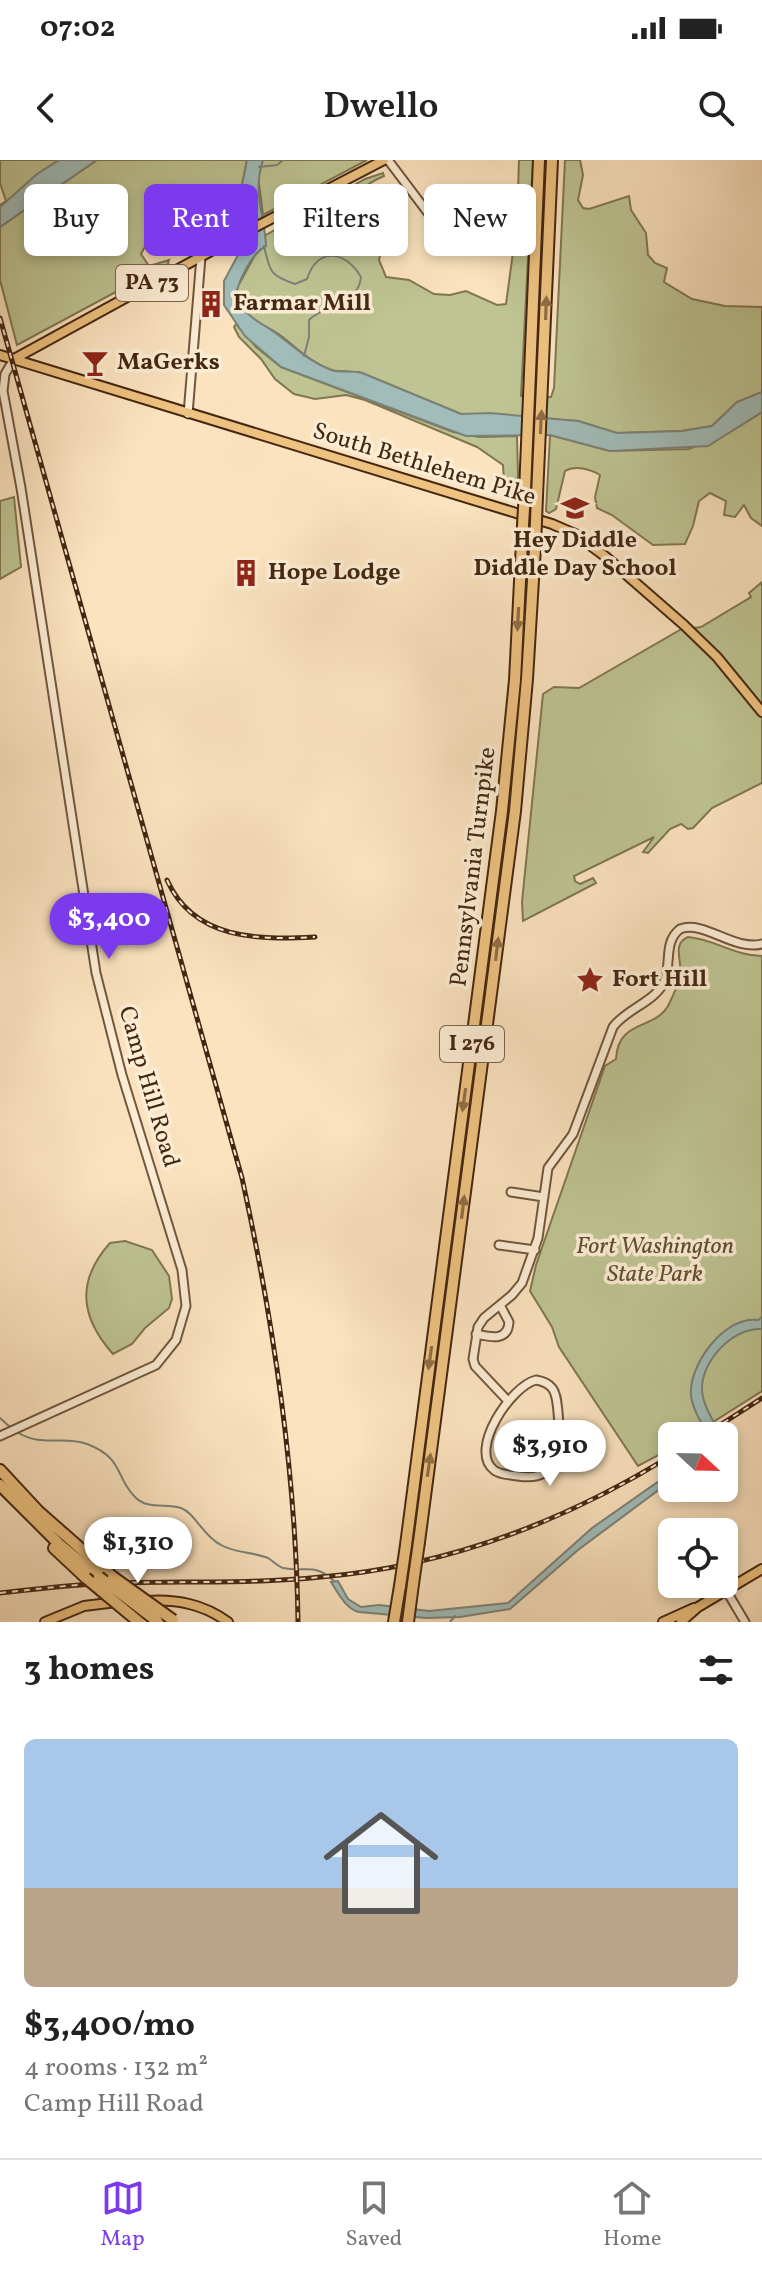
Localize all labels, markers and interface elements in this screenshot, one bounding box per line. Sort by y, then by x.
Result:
text: 07:02 [40,7,115,49]
text: Dwello [323,83,439,133]
icon: back [24,86,68,130]
icon: search [694,86,738,130]
chip: Buy [24,184,128,256]
chip: Rent [144,184,258,256]
chip: Filters [274,184,408,256]
chip: New [424,184,536,256]
road number: PA 73 [116,265,188,301]
place label: Farmar Mill [233,287,371,321]
building icon: Farmar Mill [196,289,226,319]
one-way arrow [540,295,553,320]
place label: MaGerks [117,346,220,380]
bar icon: MaGerks [80,348,110,378]
one-way arrow [535,409,548,434]
street label: South Bethlehem Pike [308,415,540,515]
school or university icon: Hey Diddle Diddle Day School [560,493,590,523]
place label: Hey Diddle Diddle Day School [473,524,677,586]
place label: Hope Lodge [268,556,401,590]
building icon: Hope Lodge [231,558,261,588]
one-way arrow [511,607,524,632]
street label: Pennsylvania Turnpike [442,745,506,989]
pin: $3,400 [44,893,174,961]
text: $3,400 [68,901,150,937]
one-way arrow [491,936,504,961]
place label: Fort Hill [612,963,707,997]
place icon: Fort Hill [575,965,605,995]
street label: Camp Hill Road [109,1002,187,1172]
road number: I 276 [440,1026,504,1062]
one-way arrow [458,1088,471,1113]
one-way arrow [457,1194,470,1219]
park label: Fort Washington State Park [576,1230,734,1292]
one-way arrow [424,1346,437,1371]
pin: $3,910 [485,1420,615,1488]
north arrow [658,1422,738,1502]
map controls [658,1422,738,1598]
text: $3,910 [512,1428,588,1464]
one-way arrow [423,1452,436,1477]
pin: $1,310 [73,1517,203,1585]
button: locate [658,1518,738,1598]
text: $1,310 [102,1525,174,1561]
text: 3 homes [24,1647,154,1694]
icon: filters [694,1648,738,1692]
icon: home [309,1791,453,1935]
text: $3,400/mo [24,2003,195,2050]
text: 4 rooms · 132 m² [24,2050,208,2086]
text: Camp Hill Road [24,2086,204,2122]
tab: Map [101,2176,145,2255]
tab: Saved [346,2176,402,2255]
tab: Home [603,2176,661,2255]

